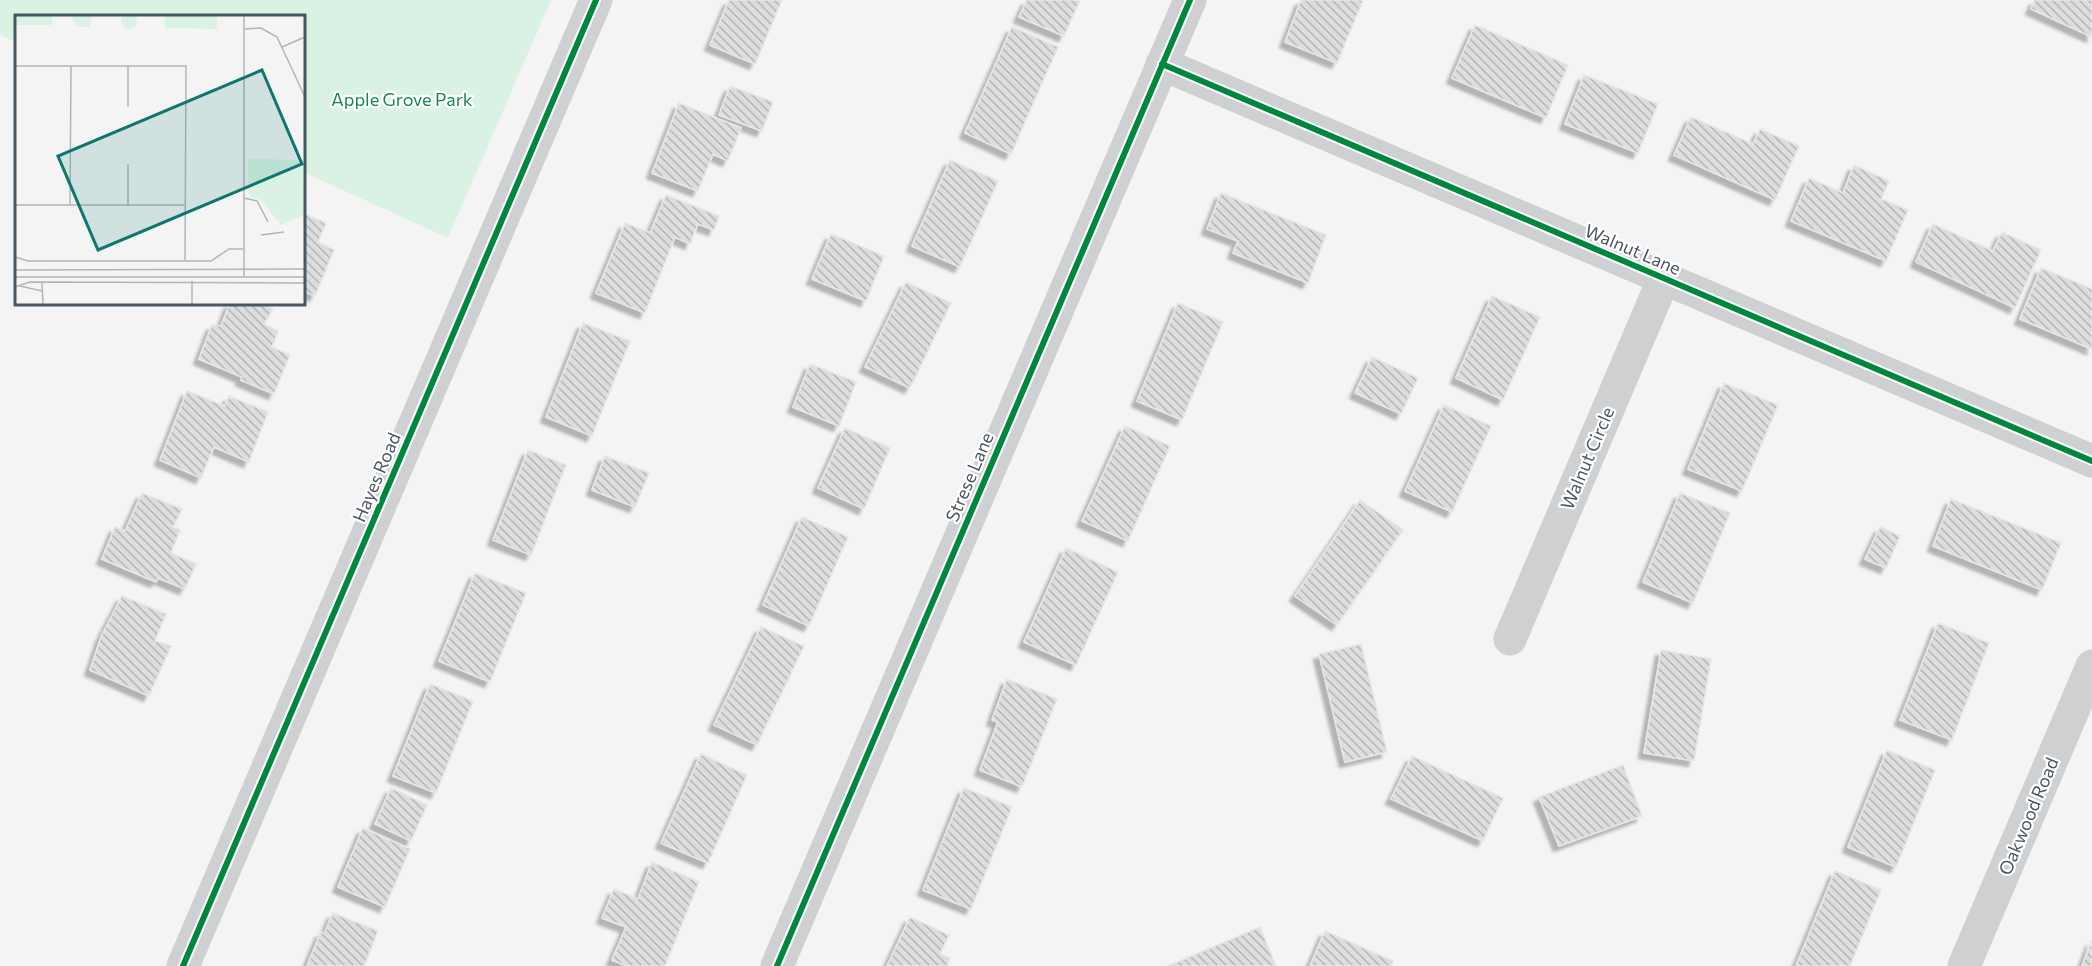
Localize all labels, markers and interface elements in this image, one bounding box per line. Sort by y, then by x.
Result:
inset map [15,15,304,304]
park label: Apple Grove Park [331,88,473,110]
street label: Walnut Lane [1582,219,1684,279]
street label: Walnut Circle [1556,403,1618,513]
street label: Hayes Road [347,429,405,525]
street label: Strese Lane [940,429,998,525]
street label: Oakwood Road [1993,754,2063,878]

